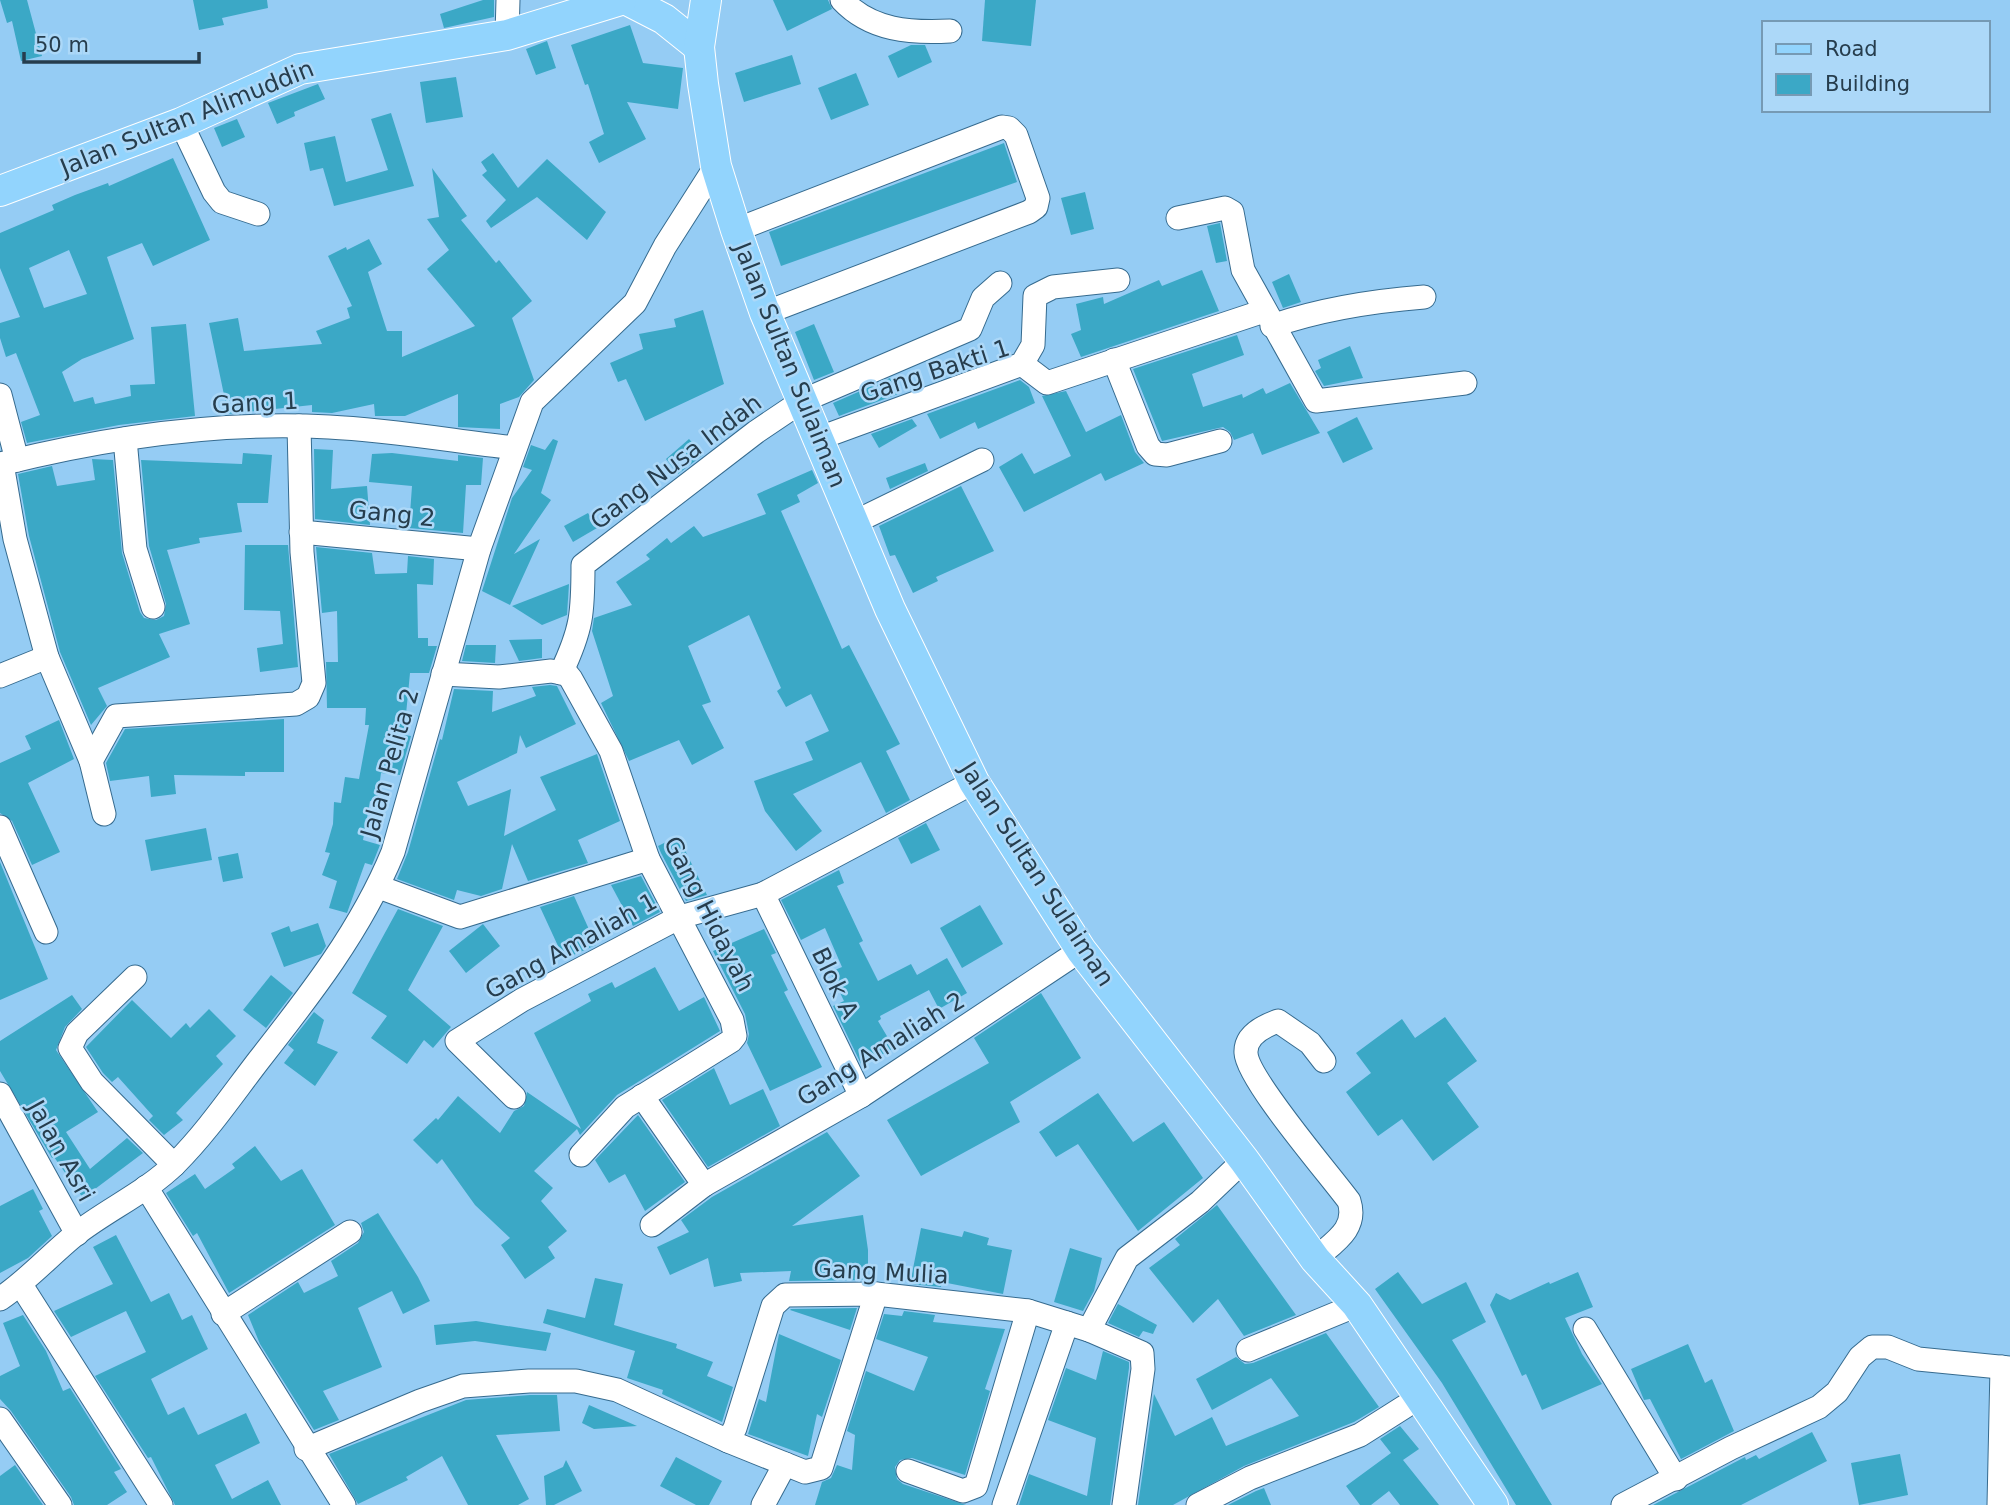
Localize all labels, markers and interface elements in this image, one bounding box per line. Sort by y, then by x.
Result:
scale bar [24,21,200,65]
legend [1762,21,1989,112]
text: 50 m [35,33,89,57]
text: Road [1825,37,1878,61]
street label: Jalan Sultan Alimuddin [54,54,318,182]
text: Building [1825,72,1910,96]
street label: Jalan Sultan Sulaiman [727,237,852,492]
street label: Gang Bakti 1 [857,334,1013,408]
street label: Gang 1 [211,387,299,419]
street label: Gang Nusa Indah [585,389,767,535]
street label: Gang 2 [347,496,437,532]
street label: Jalan Pelita 2 [355,685,425,843]
street label: Jalan Sultan Sulaiman [953,755,1120,991]
street label: Gang Hidayah [658,832,760,996]
street label: Gang Amaliah 1 [480,887,662,1005]
street label: Blok A [806,943,864,1024]
street label: Gang Amaliah 2 [792,986,970,1112]
street label: Jalan Asri [21,1094,100,1207]
street label: Gang Mulia [813,1254,949,1290]

